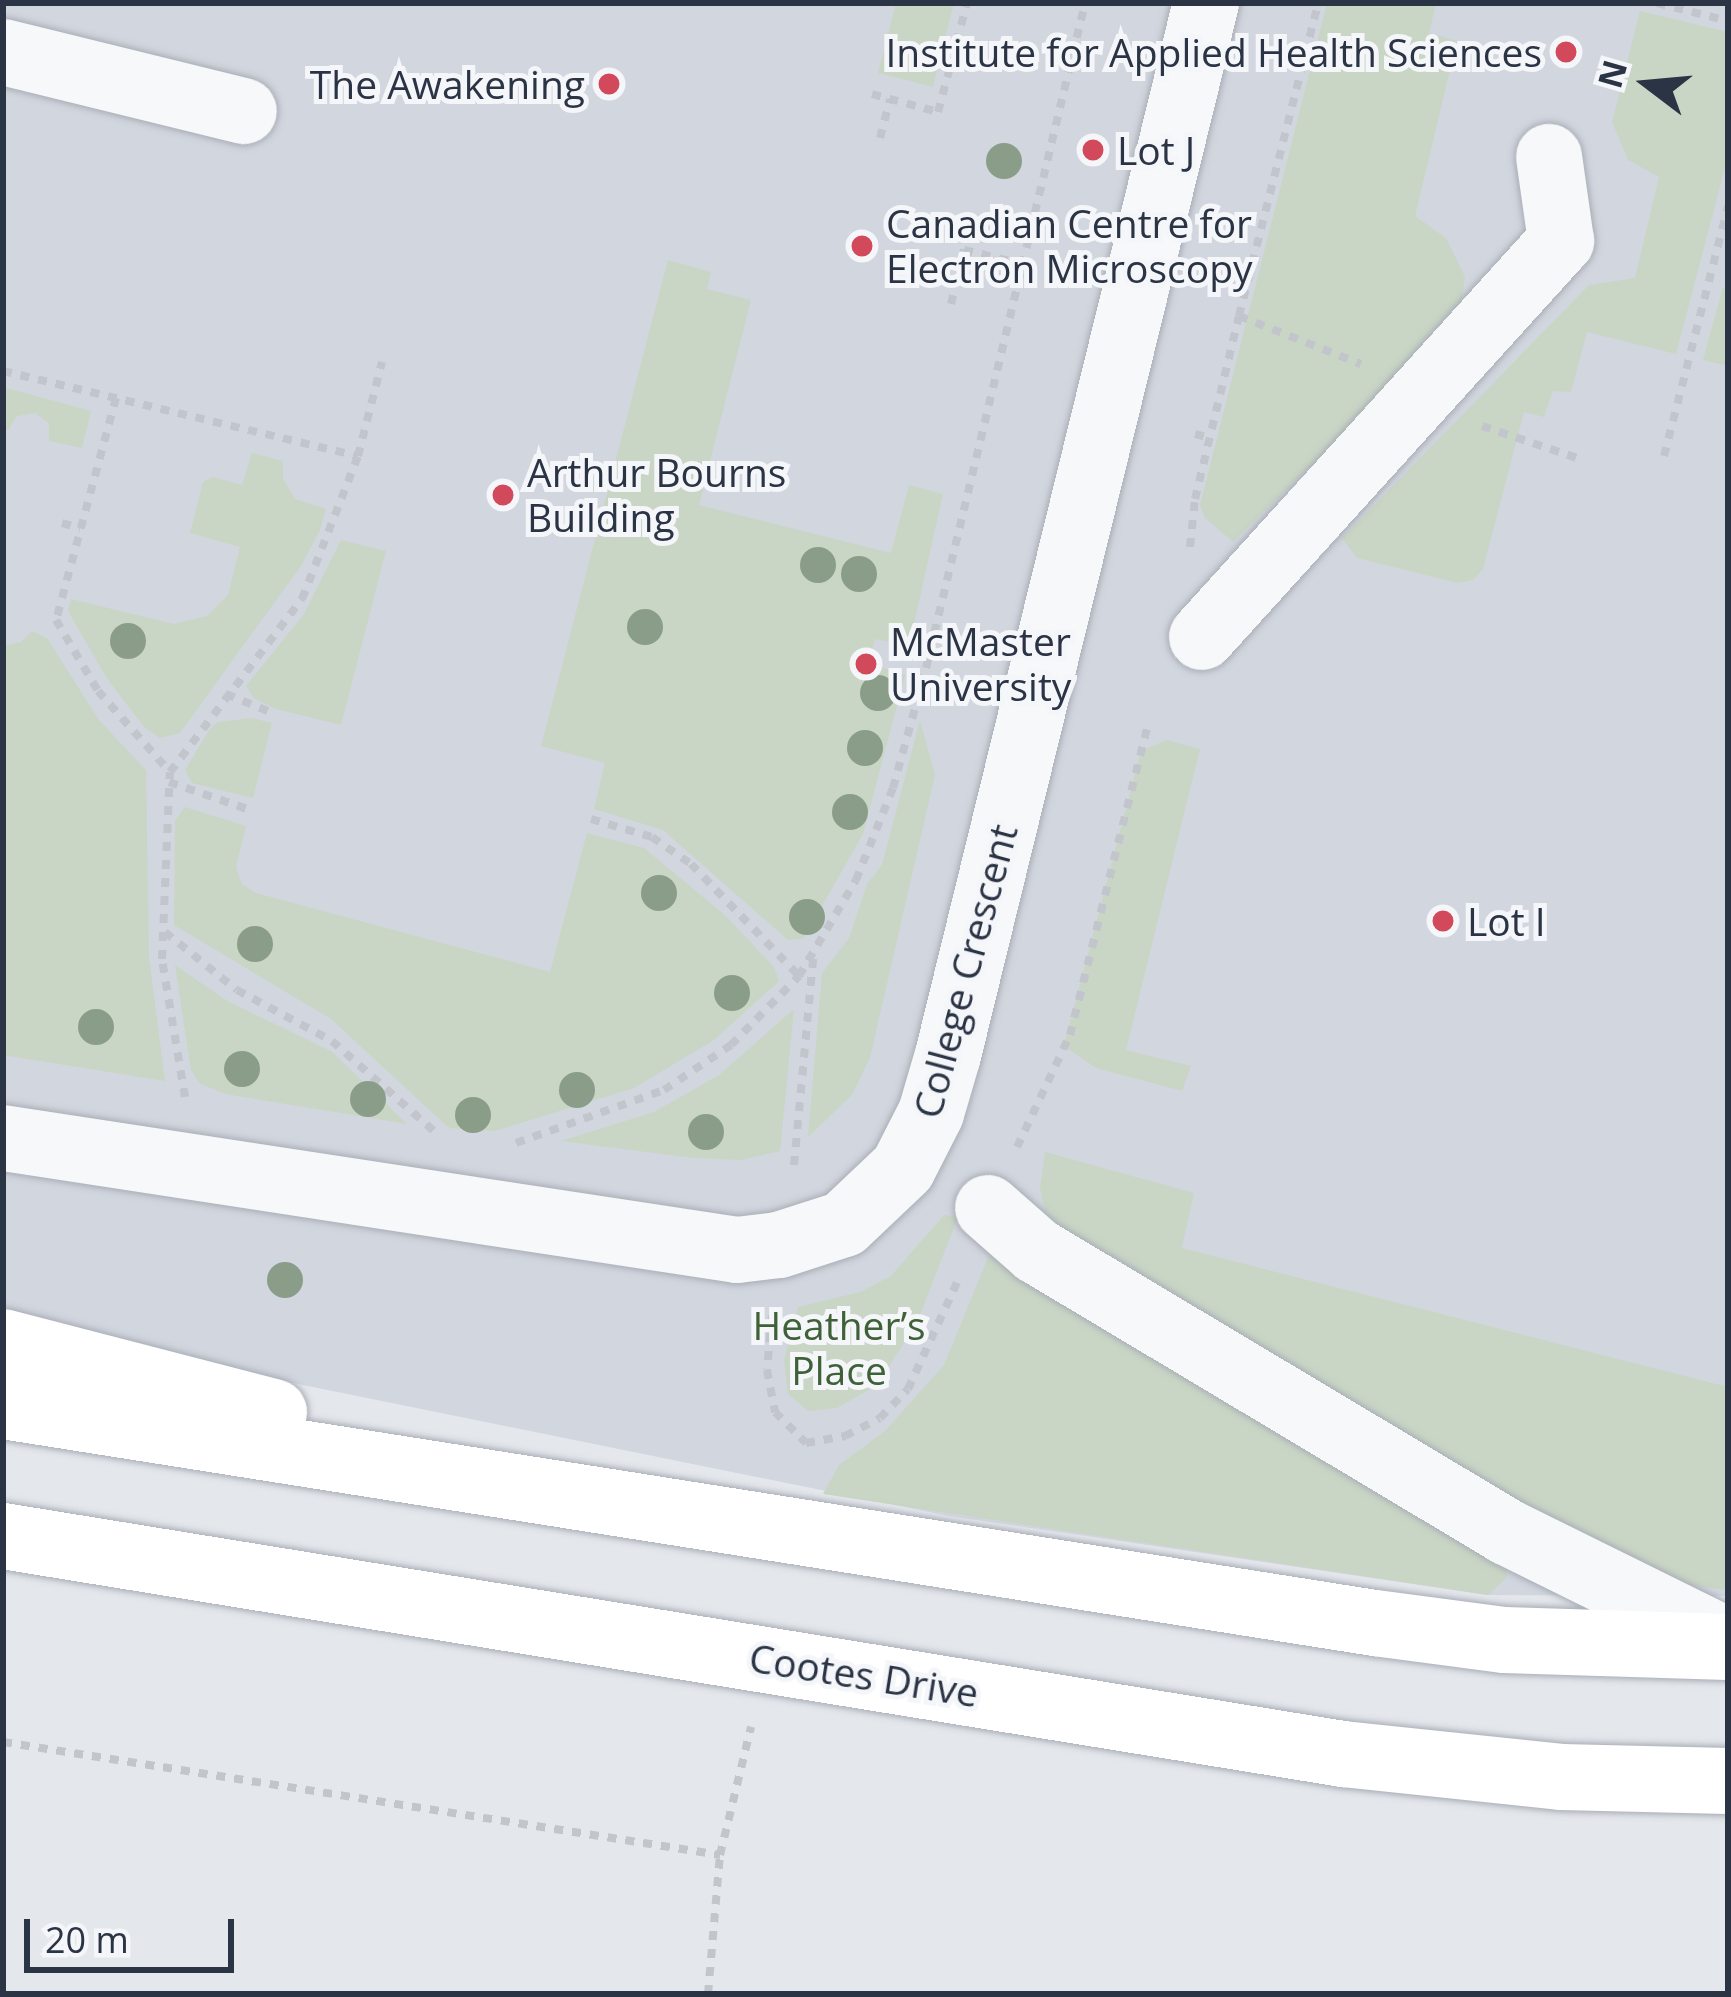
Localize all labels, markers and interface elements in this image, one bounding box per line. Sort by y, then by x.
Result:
north arrow [1587,24,1707,144]
place label: Institute for Applied Health Sciences [885,29,1542,75]
marker: Institute for Applied Health Sciences [1553,39,1579,65]
text: N [1587,55,1637,93]
place label: The Awakening [310,61,585,107]
marker: The Awakening [596,71,622,97]
place label: Lot J [1117,127,1195,173]
marker: Lot J [1080,137,1106,163]
place label: Canadian Centre for Electron Microscopy [886,201,1253,292]
marker: Canadian Centre for Electron Microscopy [849,233,875,259]
place label: Arthur Bourns Building [527,450,786,541]
marker: Arthur Bourns Building [490,482,516,508]
place label: McMaster University [890,619,1071,710]
marker: McMaster University [853,651,879,677]
street label: College Crescent [903,819,1027,1123]
place label: Lot I [1467,898,1546,944]
marker: Lot I [1430,908,1456,934]
park label: Heather’s Place [752,1303,926,1394]
street label: Cootes Drive [746,1634,982,1716]
scale bar [30,1895,240,1969]
text: 20 m [45,1915,129,1964]

